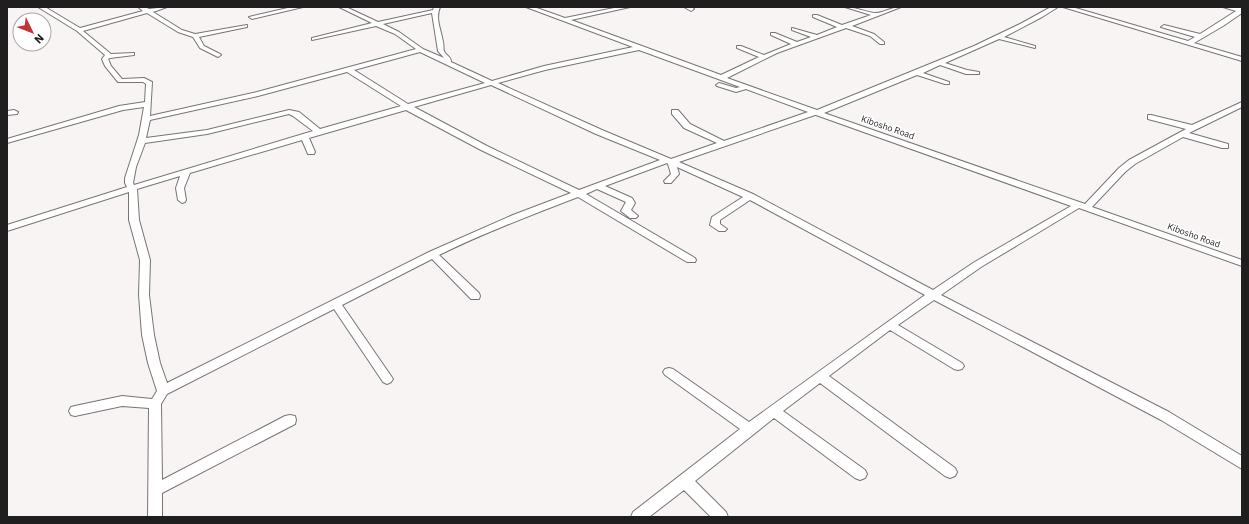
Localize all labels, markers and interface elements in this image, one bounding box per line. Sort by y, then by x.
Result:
north arrow [12,12,52,52]
text: N [31,31,47,47]
street label: Kibosho Road [860,113,916,141]
street label: Kibosho Road [1166,220,1222,250]

